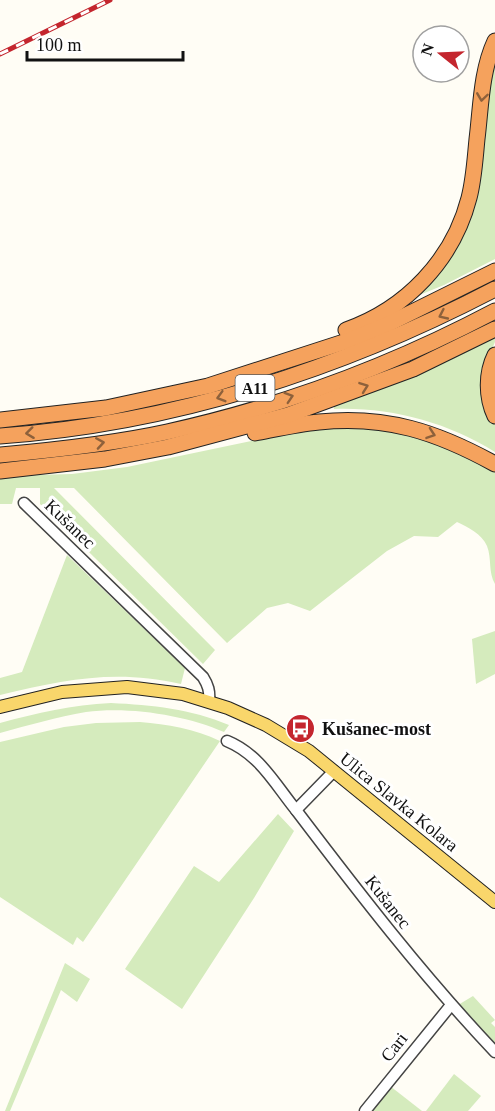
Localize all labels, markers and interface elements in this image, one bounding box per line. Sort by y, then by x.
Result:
scale bar [27,24,183,62]
north arrow [411,24,471,84]
text: 100 m [36,35,82,55]
text: N [417,41,437,58]
one-way arrow [476,93,488,102]
one-way arrow [438,307,449,319]
road number: A11 [236,375,274,401]
one-way arrow [358,382,369,394]
one-way arrow [216,390,226,403]
one-way arrow [283,392,294,405]
one-way arrow [25,426,34,439]
one-way arrow [425,427,436,439]
one-way arrow [95,438,104,450]
street label: Kušanec [41,495,99,553]
bus stop icon: Kušanec-most [285,713,317,745]
place label: Kušanec-most [322,719,431,739]
street label: Ulica Slavka Kolara [336,748,462,856]
street label: Kušanec [361,871,415,933]
street label: Cari [377,1029,411,1065]

